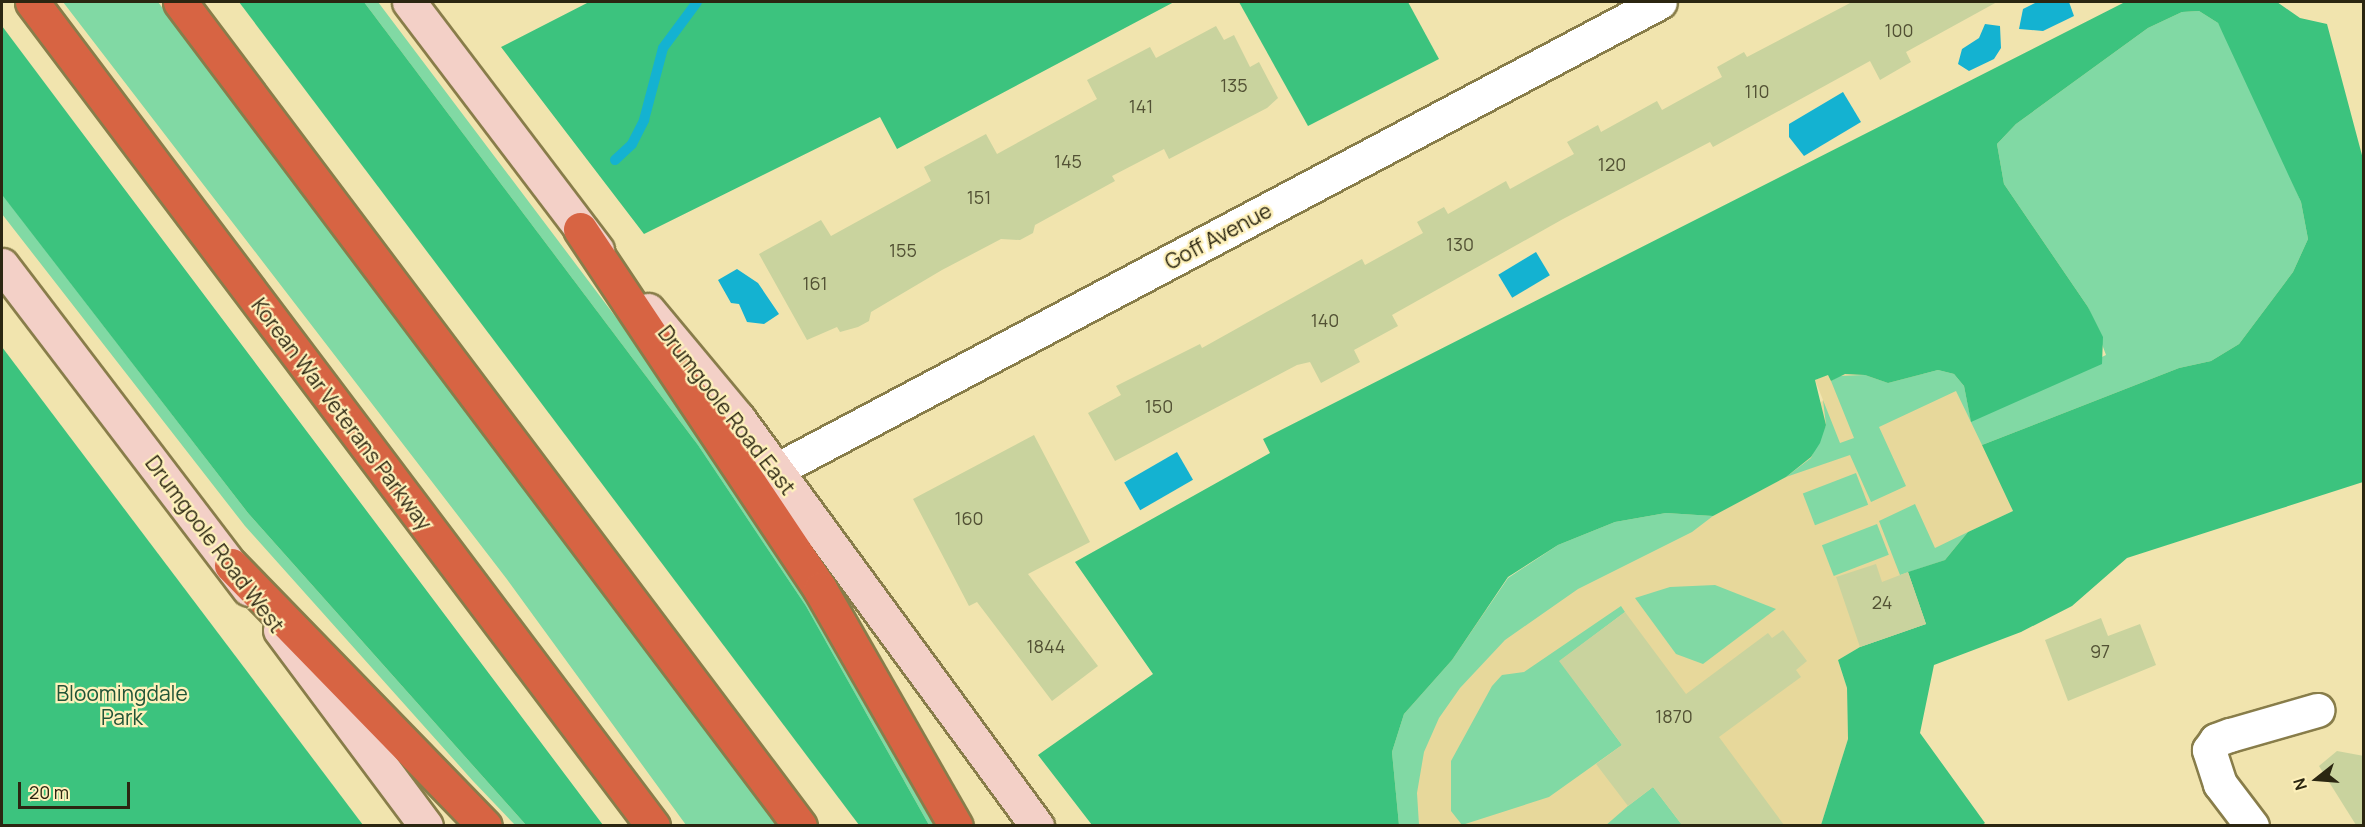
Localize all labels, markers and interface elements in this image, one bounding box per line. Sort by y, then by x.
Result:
house number: 100 [1885,19,1913,41]
house number: 135 [1220,74,1248,96]
house number: 110 [1744,80,1770,102]
house number: 141 [1129,95,1153,117]
house number: 145 [1054,150,1082,172]
house number: 120 [1598,153,1626,175]
house number: 151 [967,186,991,208]
street label: Goff Avenue [1160,197,1276,275]
house number: 130 [1446,233,1474,255]
house number: 155 [889,239,917,261]
house number: 161 [803,272,827,294]
street label: Korean War Veterans Parkway [247,293,437,535]
house number: 140 [1311,309,1339,331]
street label: Drumgoole Road East [653,320,801,500]
house number: 150 [1145,395,1173,417]
street label: Drumgoole Road West [140,451,290,637]
house number: 160 [954,507,984,529]
house number: 24 [1872,591,1892,613]
house number: 1844 [1027,635,1065,657]
house number: 97 [2090,640,2110,662]
park label: Bloomingdale Park [56,680,188,730]
house number: 1870 [1655,705,1693,727]
north arrow [2287,749,2347,809]
scale bar [21,770,134,808]
text: N [2288,776,2312,793]
text: 20 m [29,780,69,804]

